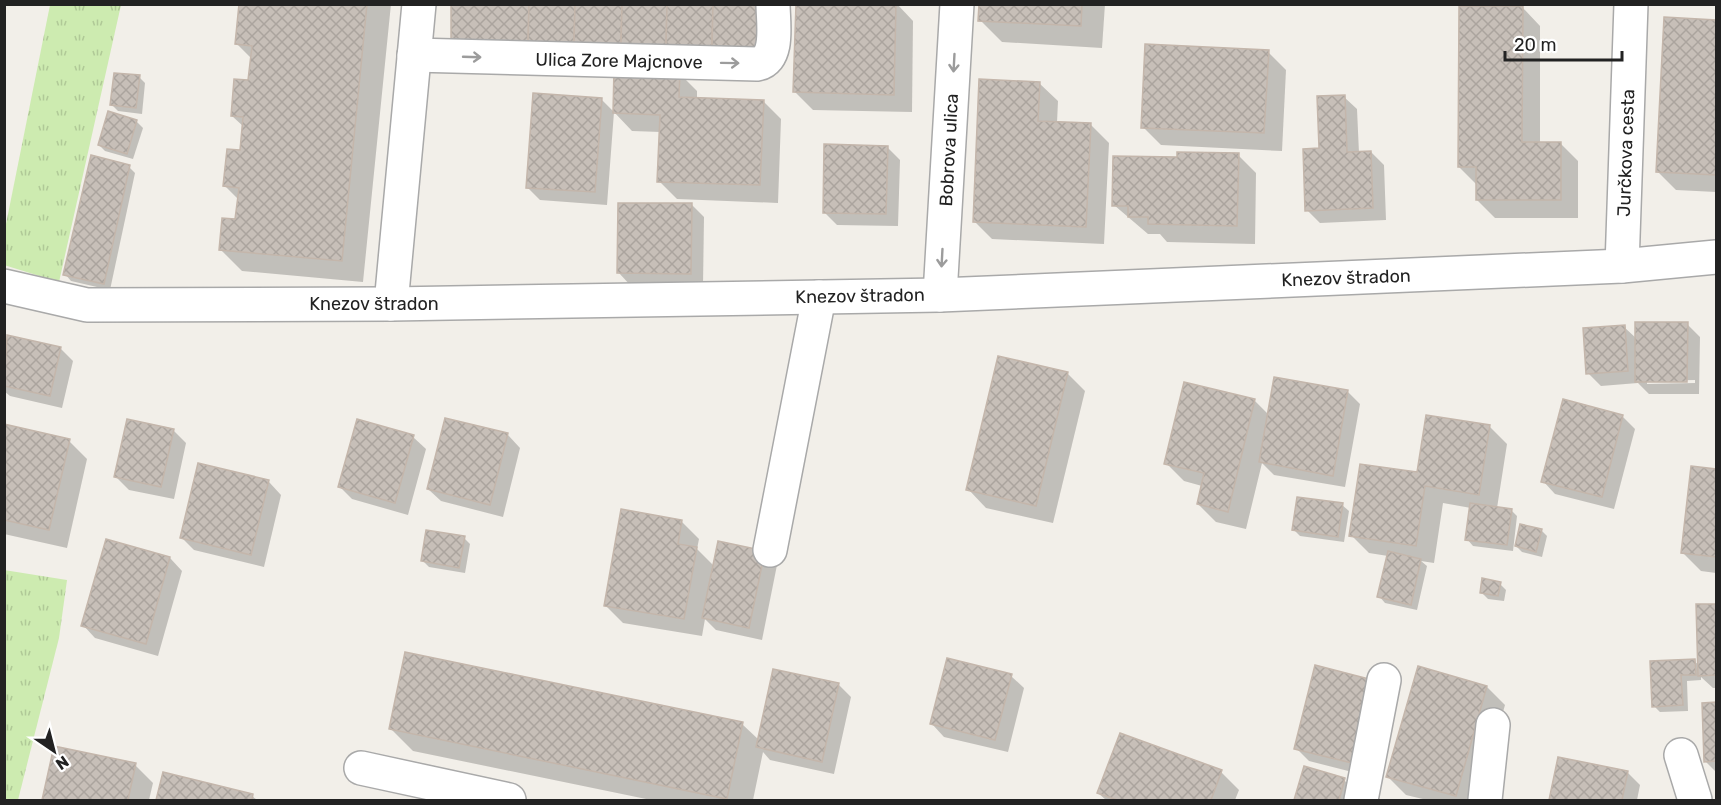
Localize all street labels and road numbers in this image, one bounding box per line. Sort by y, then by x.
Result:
street label: Ulica Zore Majcnove [535,49,703,73]
street label: Jurčkova cesta [1613,89,1639,217]
street label: Bobrova ulica [935,93,963,207]
street label: Knezov štradon [1281,265,1411,291]
street label: Knezov štradon [795,284,925,308]
street label: Knezov štradon [309,293,439,315]

